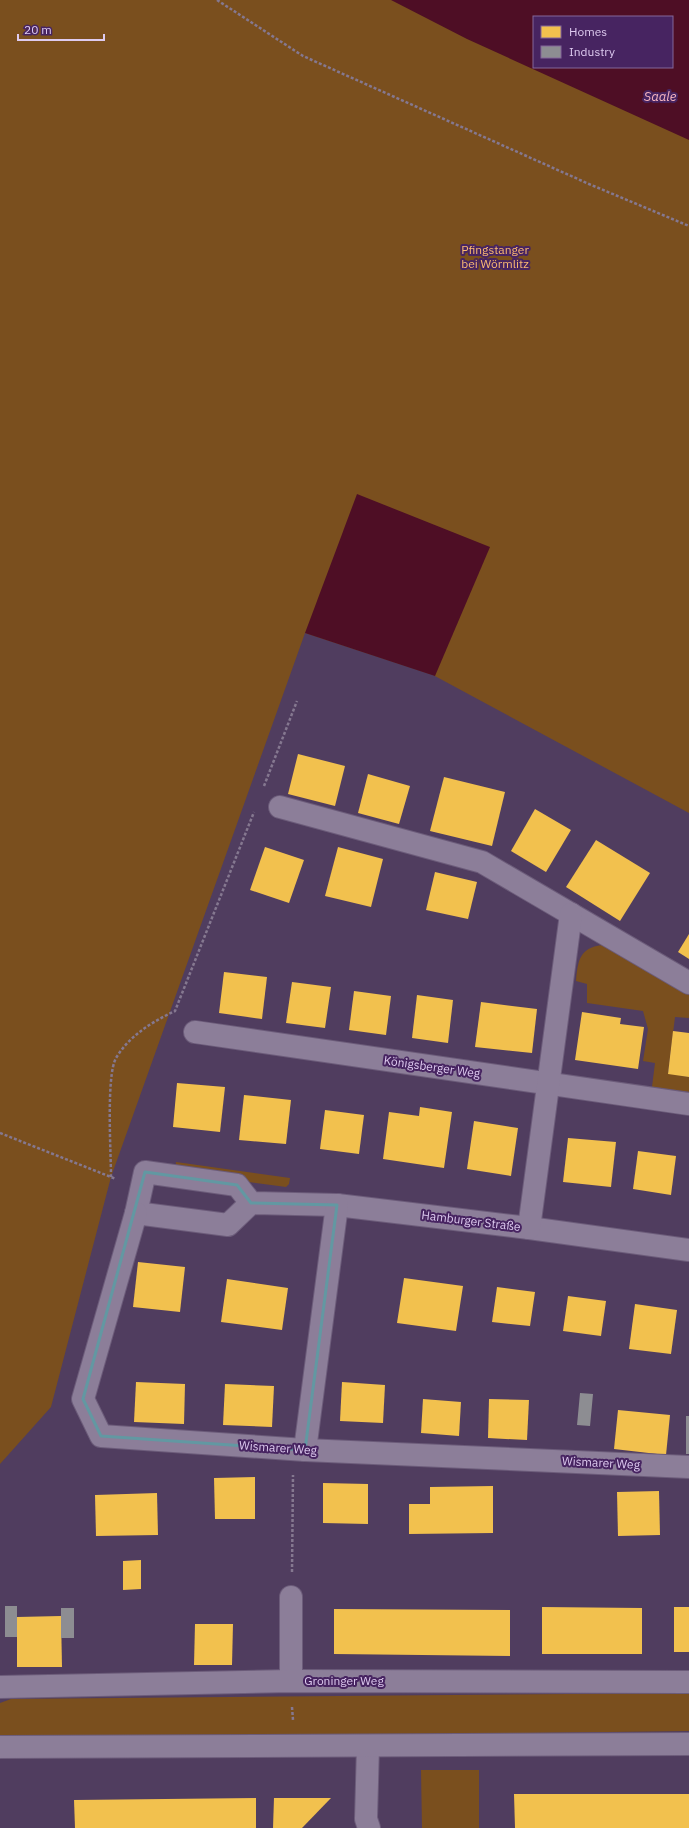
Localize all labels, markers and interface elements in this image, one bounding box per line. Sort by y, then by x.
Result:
scale bar [18,16,104,42]
legend [533,16,673,68]
text: 20 m [24,22,52,37]
text: Homes [569,24,607,39]
text: Industry [569,44,615,59]
water label: Saale [644,88,677,105]
park label: Pfingstanger bei Wörmlitz [461,242,529,271]
street label: Königsberger Weg [383,1052,482,1081]
street label: Hamburger Straße [421,1207,522,1234]
street label: Wismarer Weg [239,1437,318,1458]
street label: Wismarer Weg [562,1453,641,1472]
street label: Groninger Weg [304,1673,384,1688]

